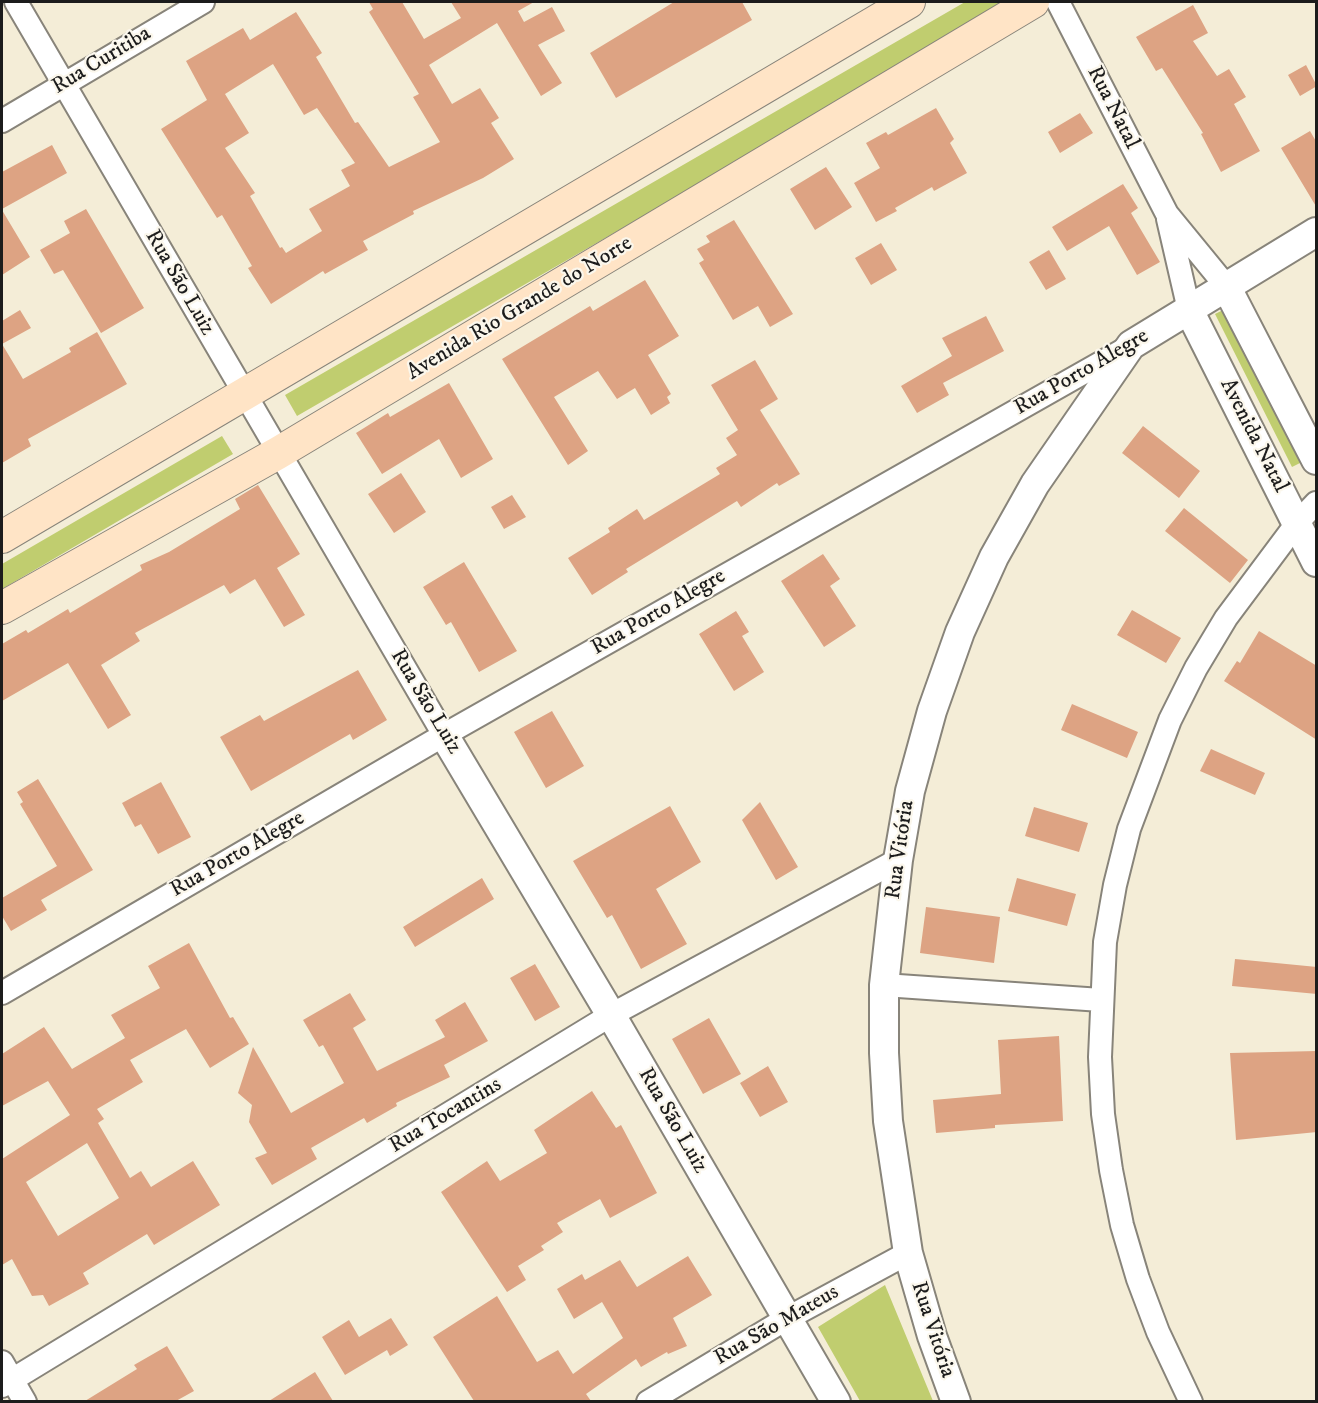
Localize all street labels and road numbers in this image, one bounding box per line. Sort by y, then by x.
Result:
street label: Rua Curitiba [48,21,156,101]
street label: Rua Natal [1080,62,1144,154]
street label: Rua São Luiz [138,226,220,340]
street label: Avenida Rio Grande do Norte [402,231,638,387]
street label: Rua Porto Alegre [1010,324,1154,422]
street label: Avenida Natal [1213,375,1293,497]
street label: Rua Porto Alegre [587,564,731,662]
street label: Rua São Luiz [383,645,467,759]
street label: Rua Vitória [881,799,921,901]
street label: Rua Porto Alegre [166,806,310,904]
street label: Rua São Luiz [631,1064,713,1178]
street label: Rua Tocantins [385,1072,507,1160]
street label: Rua Vitória [904,1279,960,1381]
street label: Rua São Mateus [710,1280,844,1372]

